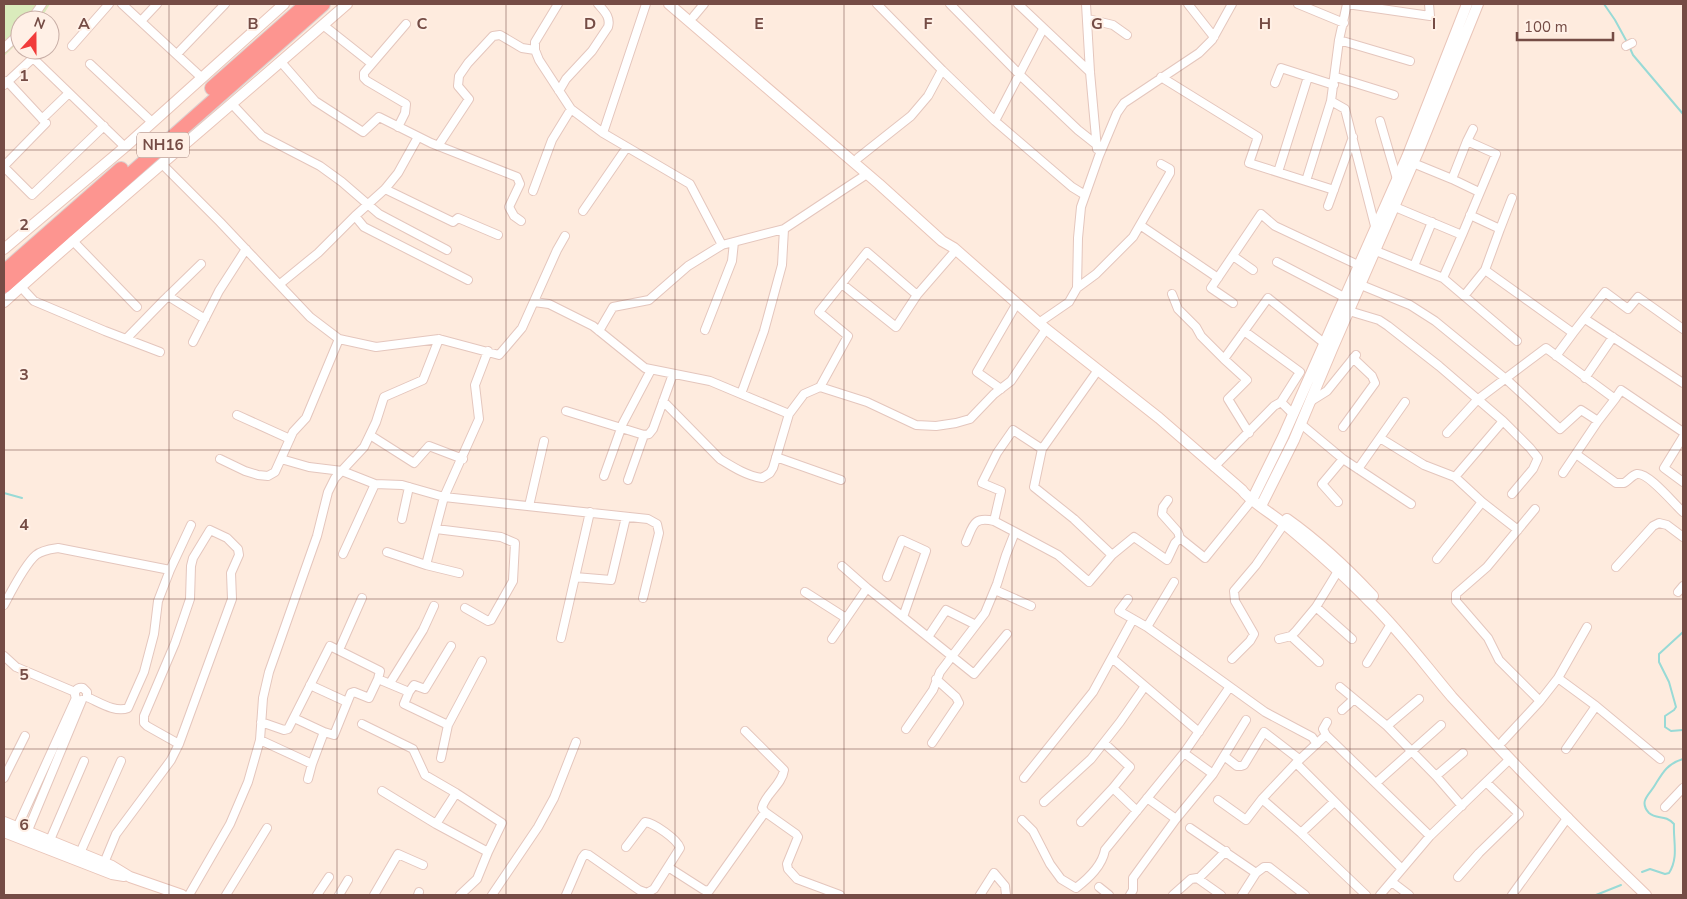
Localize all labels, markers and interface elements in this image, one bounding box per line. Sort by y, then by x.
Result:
north arrow [10,10,60,60]
scale bar [1517,10,1613,42]
text: N [31,13,48,34]
text: A [78,13,90,35]
text: B [247,13,259,35]
text: C [417,13,428,35]
text: D [584,13,596,35]
text: E [754,13,764,35]
text: F [924,13,933,35]
text: G [1091,13,1103,35]
text: H [1259,13,1271,35]
text: I [1432,13,1436,35]
text: 100 m [1524,17,1568,37]
text: 1 [19,65,29,87]
road number: NH16 [137,132,189,158]
text: 2 [19,214,29,236]
text: 3 [19,364,29,386]
text: 4 [19,514,29,536]
text: 5 [19,664,29,686]
text: 6 [19,814,29,836]

